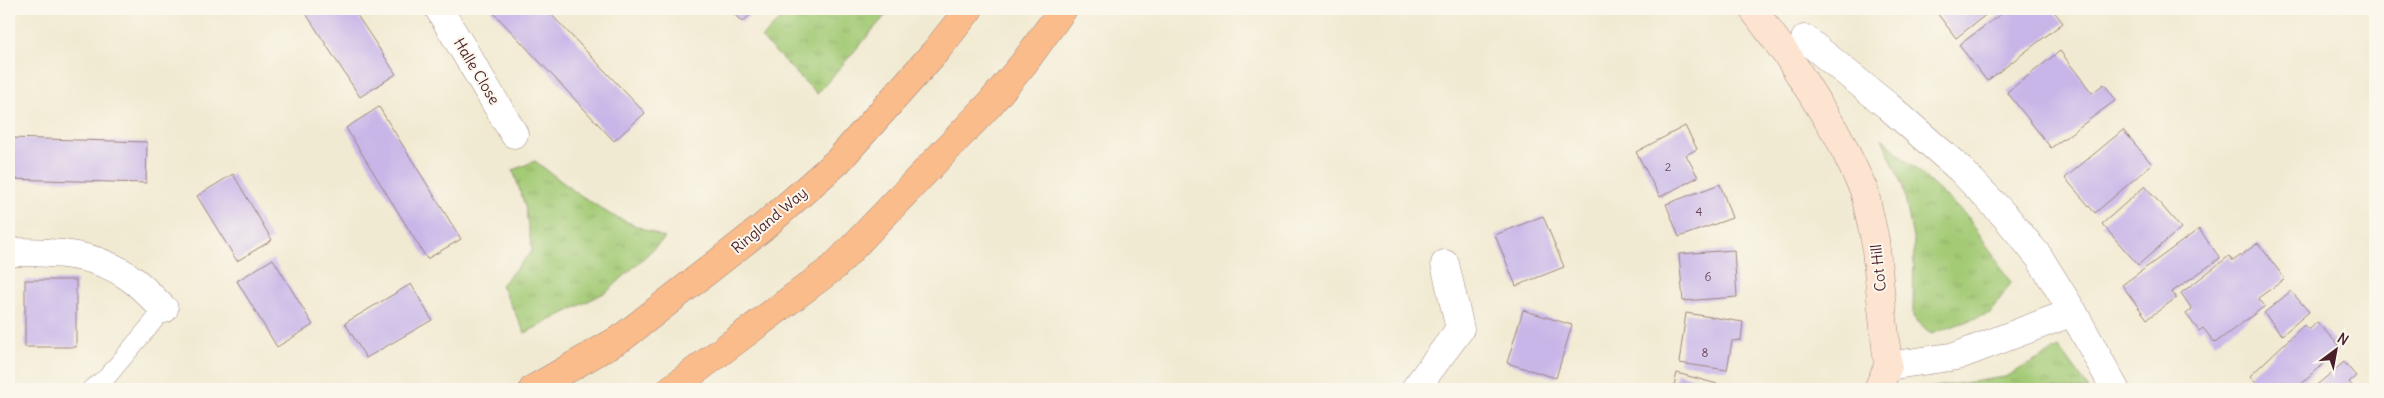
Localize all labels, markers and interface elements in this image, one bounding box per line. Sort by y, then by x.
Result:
street label: Halle Close [450,34,504,108]
house number: 2 [1665,159,1672,174]
street label: Ringland Way [727,183,811,257]
house number: 4 [1696,204,1703,219]
street label: Cot Hill [1866,243,1890,293]
house number: 6 [1705,269,1712,284]
north arrow [2312,326,2362,376]
text: N [2334,329,2352,349]
house number: 8 [1702,345,1709,360]

